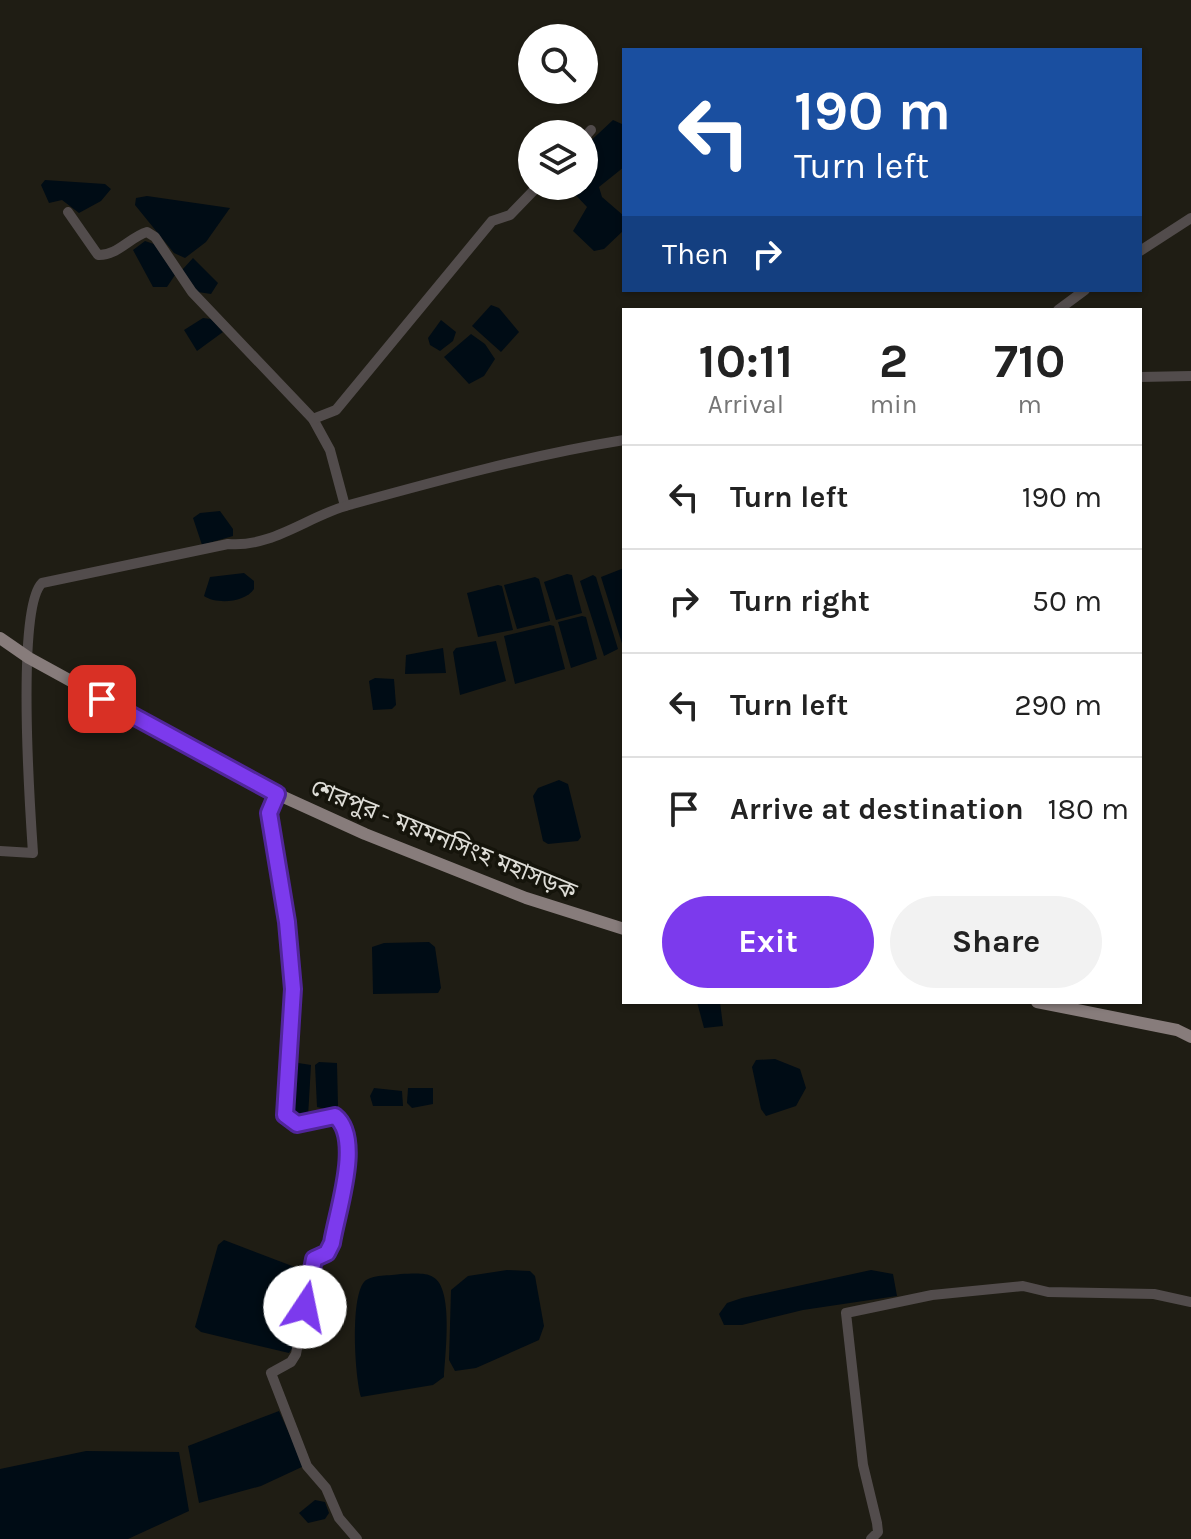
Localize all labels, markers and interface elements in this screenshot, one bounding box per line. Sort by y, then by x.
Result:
map controls [518,24,598,200]
button: search [518,24,598,104]
text: 190 m [794,78,951,143]
icon: left [662,80,766,184]
button: layers [518,120,598,200]
text: Turn left [794,145,929,187]
icon: right [745,232,789,276]
text: Then [662,236,729,272]
text: 10:11 [699,333,793,389]
text: 2 [879,333,908,389]
text: 710 [994,333,1065,389]
text: Arrival [708,389,784,420]
text: min [870,389,918,420]
text: m [1018,389,1042,420]
icon: left [662,475,706,519]
text: Turn left [730,479,848,515]
text: 190 m [1022,479,1102,515]
icon: right [662,579,706,623]
text: Turn right [730,583,870,619]
text: 50 m [1032,583,1102,619]
pin [68,665,136,733]
icon: arrive [80,677,124,721]
icon: left [662,683,706,727]
text: Turn left [730,687,848,723]
text: 290 m [1014,687,1102,723]
street label: শেরপুর - ময়মনসিংহ মহাসড়ক [307,773,582,905]
icon: arrive [662,787,706,831]
text: Arrive at destination [730,791,1024,827]
text: 180 m [1048,791,1129,827]
button: Exit [662,896,874,988]
button: Share [890,896,1102,988]
position arrow [263,1265,347,1349]

